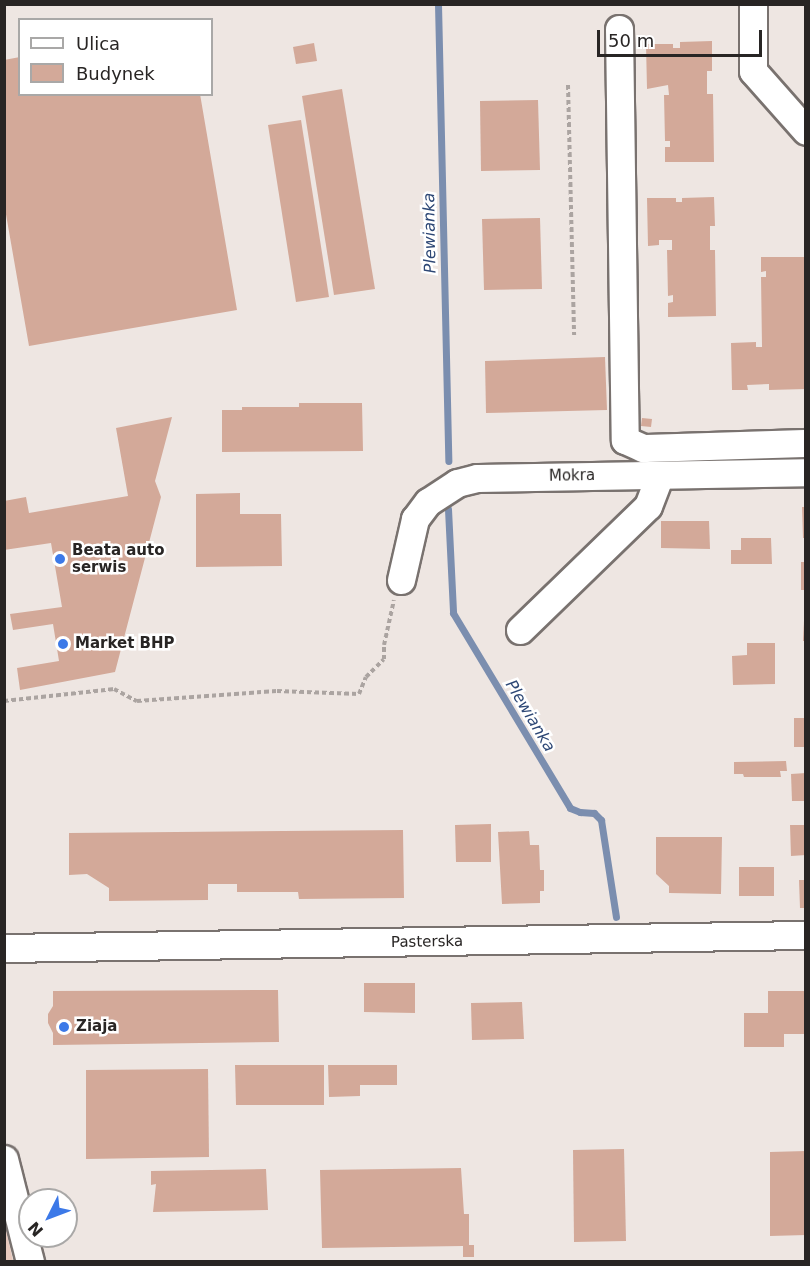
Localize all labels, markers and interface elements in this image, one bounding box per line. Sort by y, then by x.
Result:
legend [18,18,213,96]
scale bar [600,18,765,56]
text: 50 m [608,30,654,51]
text: Ulica [76,33,120,54]
text: Budynek [76,63,155,84]
water label: Plewianka [420,193,440,273]
street label: Mokra [549,467,595,485]
place label: Beata auto serwis [72,541,165,576]
marker: Beata auto serwis [53,552,67,566]
place label: Market BHP [75,635,175,653]
marker: Market BHP [56,637,70,651]
water label: Plewianka [501,677,559,755]
street label: Pasterska [391,932,463,952]
place label: Ziaja [76,1018,117,1036]
marker: Ziaja [57,1020,71,1034]
north arrow [18,1188,78,1248]
text: N [24,1218,47,1240]

